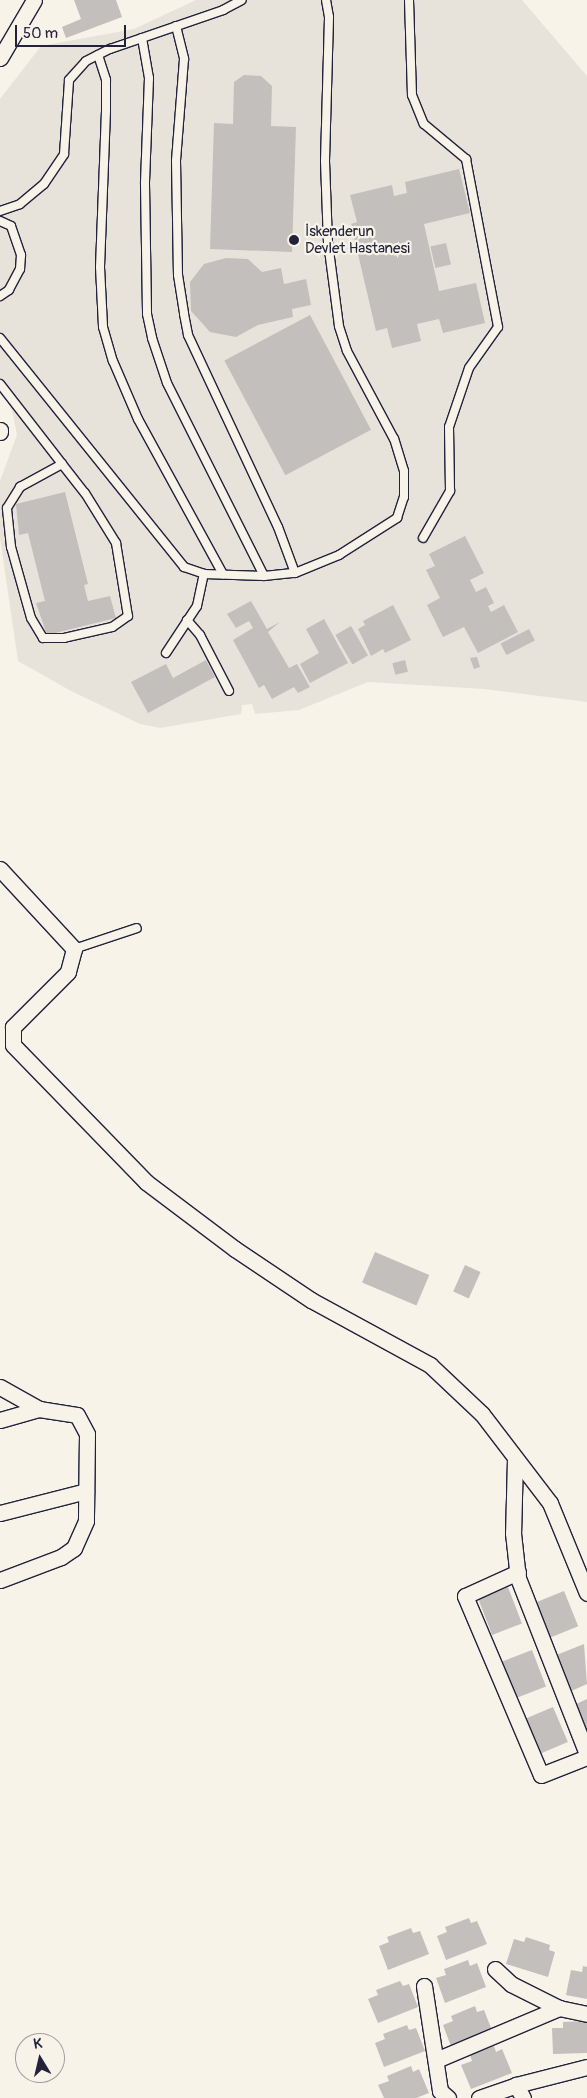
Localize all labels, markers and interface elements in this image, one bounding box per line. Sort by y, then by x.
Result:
scale bar [18,15,129,47]
text: 50 m [23,24,58,43]
place label: İskenderun Devlet Hastanesi [305,222,410,257]
marker: İskenderun Devlet Hastanesi [287,233,301,247]
north arrow [15,2033,65,2083]
text: K [32,2035,43,2053]

